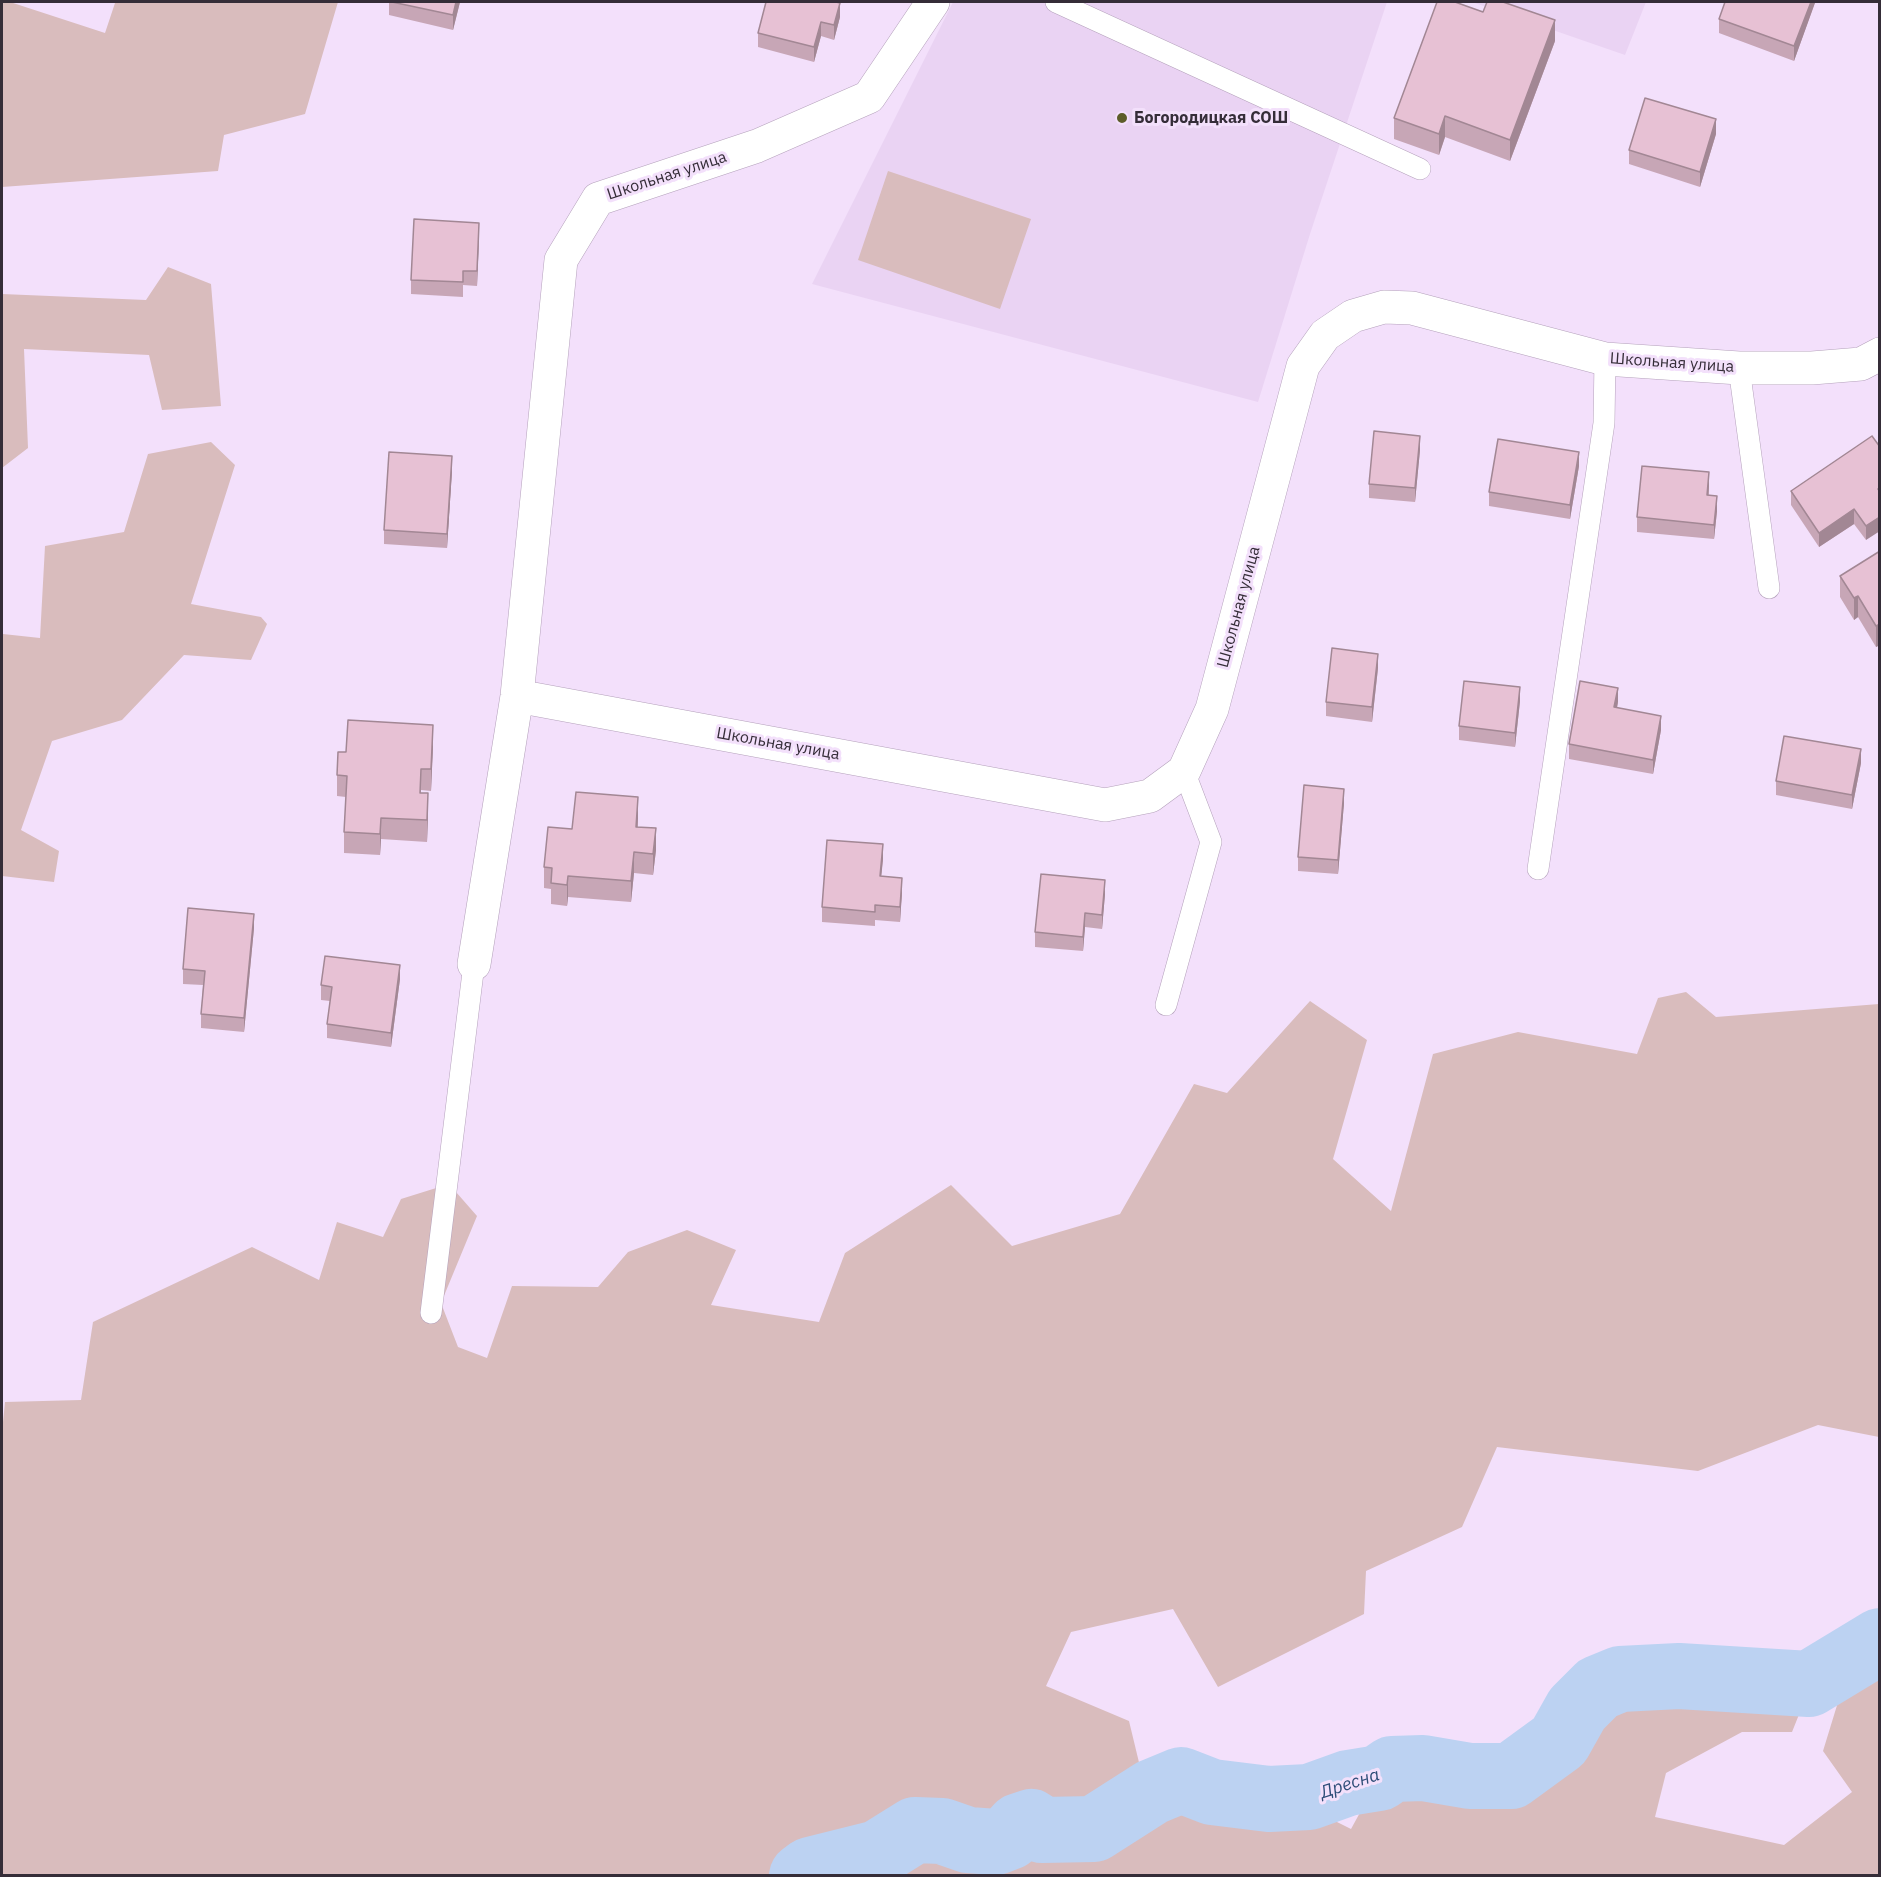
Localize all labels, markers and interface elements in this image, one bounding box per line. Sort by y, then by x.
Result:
place label: Богородицкая СОШ [1134,108,1288,128]
marker: Богородицкая СОШ [1115,111,1129,125]
street label: Школьная улица [605,148,729,204]
street label: Школьная улица [1609,349,1735,377]
street label: Школьная улица [1214,544,1264,670]
street label: Школьная улица [715,724,841,764]
water label: Дресна [1317,1764,1383,1804]

